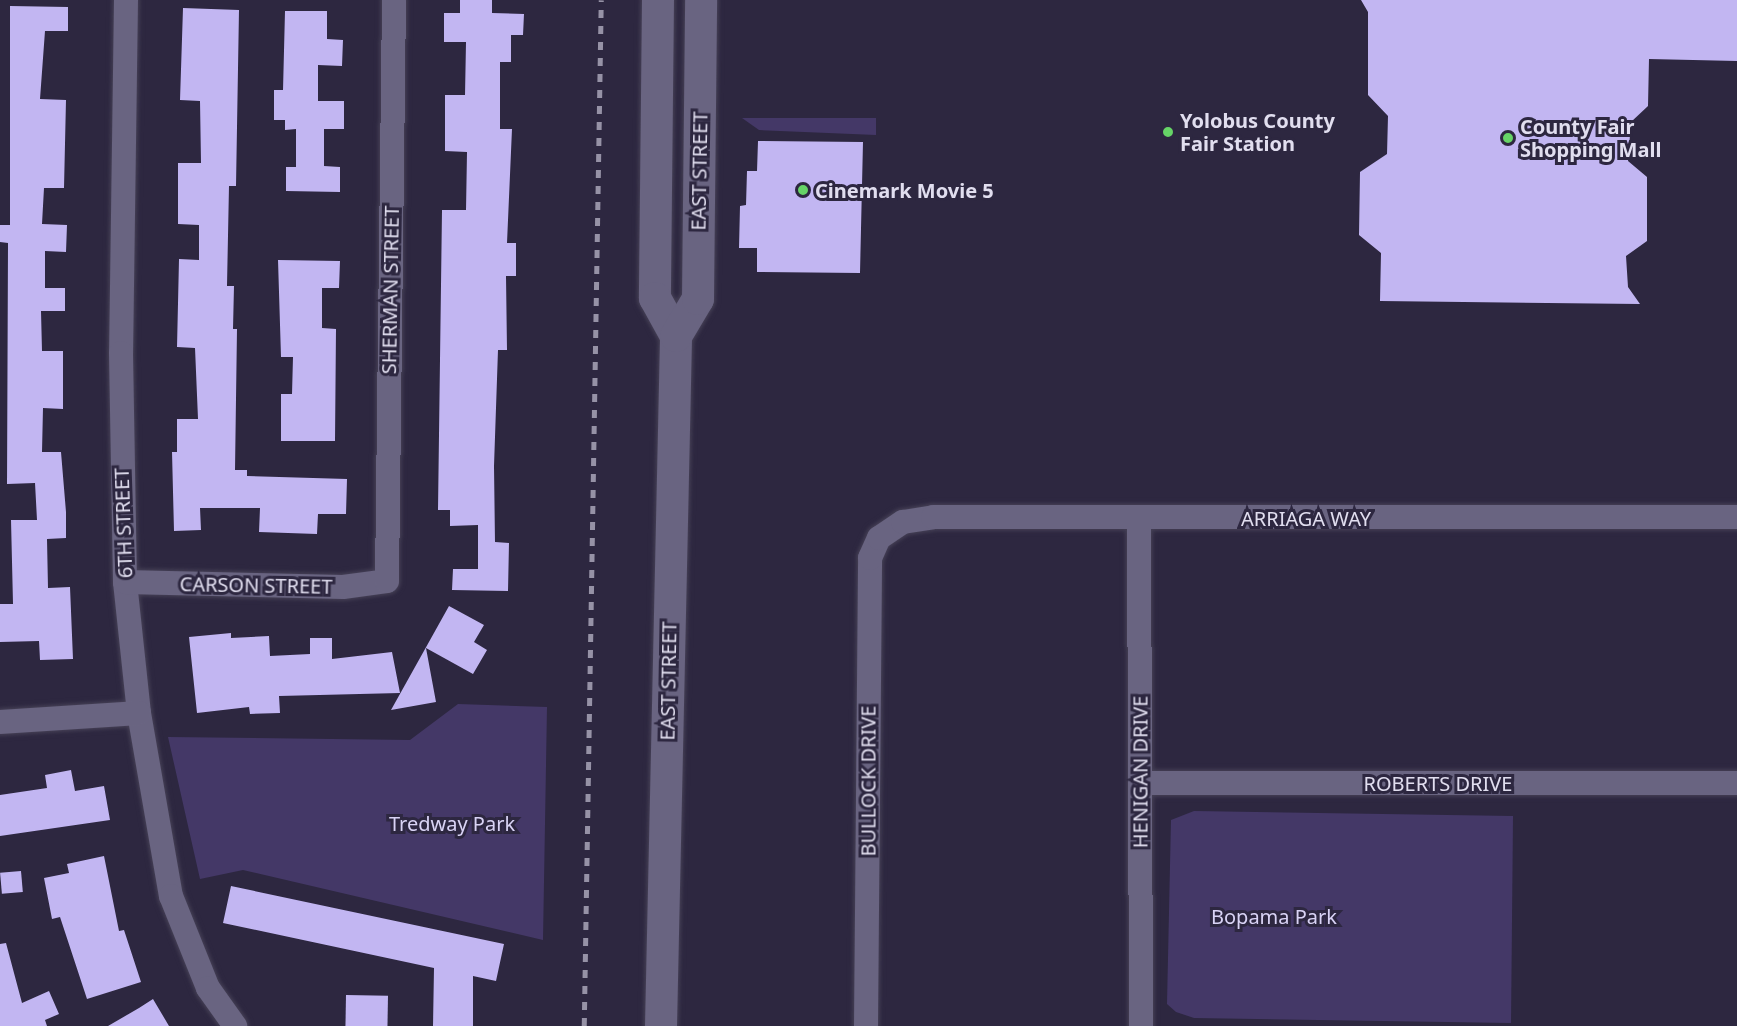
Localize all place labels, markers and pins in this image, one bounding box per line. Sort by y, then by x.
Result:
place label: Yolobus County Fair Station [1180,108,1335,155]
place label: County Fair Shopping Mall [1520,114,1661,161]
marker: Yolobus County Fair Station [1161,125,1175,139]
marker: County Fair Shopping Mall [1501,131,1515,145]
place label: Cinemark Movie 5 [815,178,994,202]
marker: Cinemark Movie 5 [796,183,810,197]

